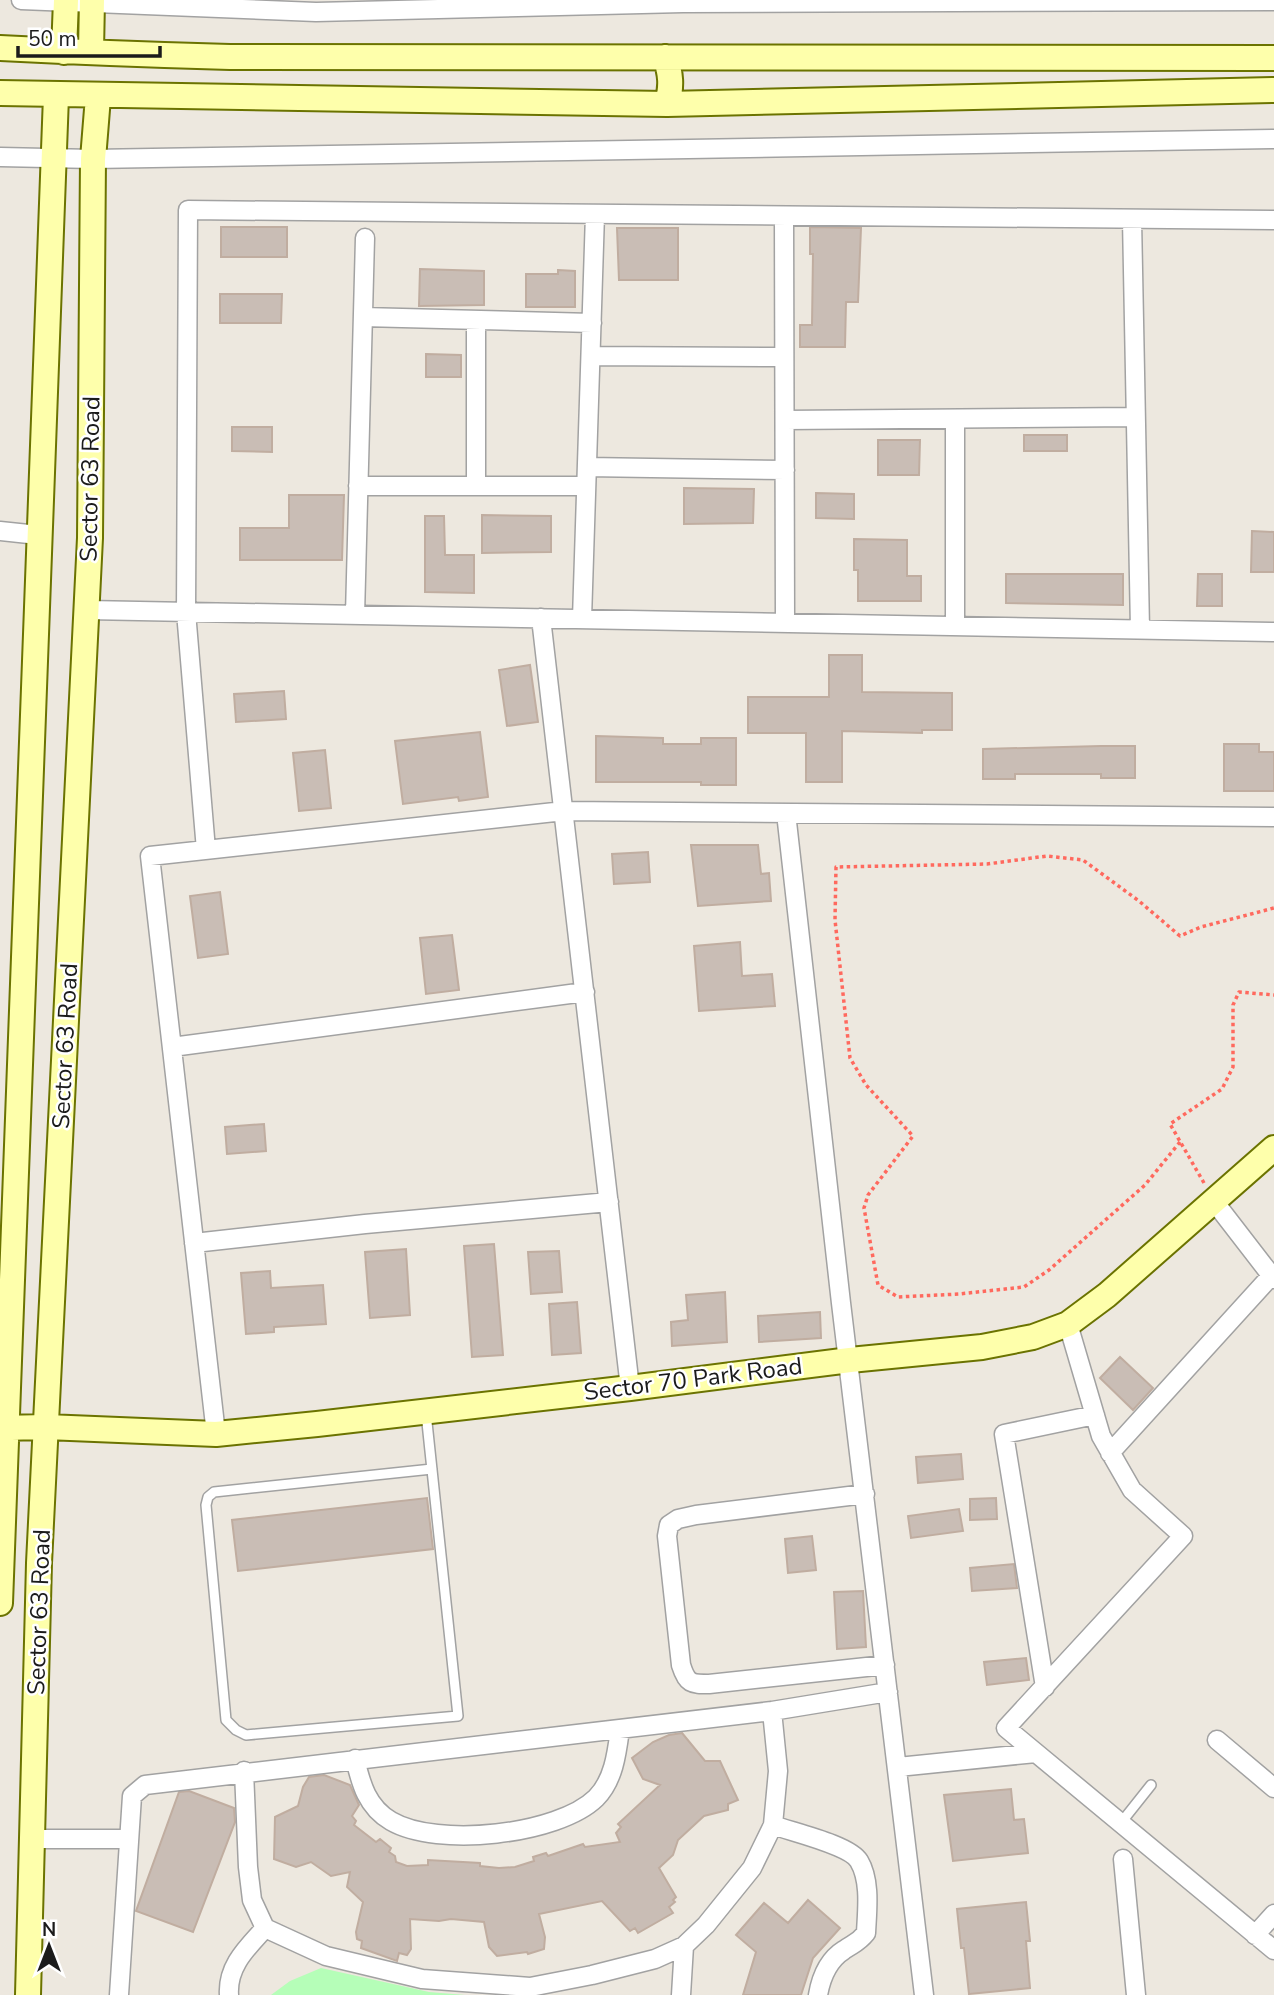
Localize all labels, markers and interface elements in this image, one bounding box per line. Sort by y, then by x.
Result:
scale bar [18,14,159,58]
text: 50 m [28,25,77,53]
street label: Sector 63 Road [73,396,107,562]
street label: Sector 63 Road [45,962,85,1130]
street label: Sector 70 Park Road [582,1350,804,1408]
street label: Sector 63 Road [20,1529,58,1695]
north arrow [14,1911,84,1981]
text: N [42,1917,56,1943]

